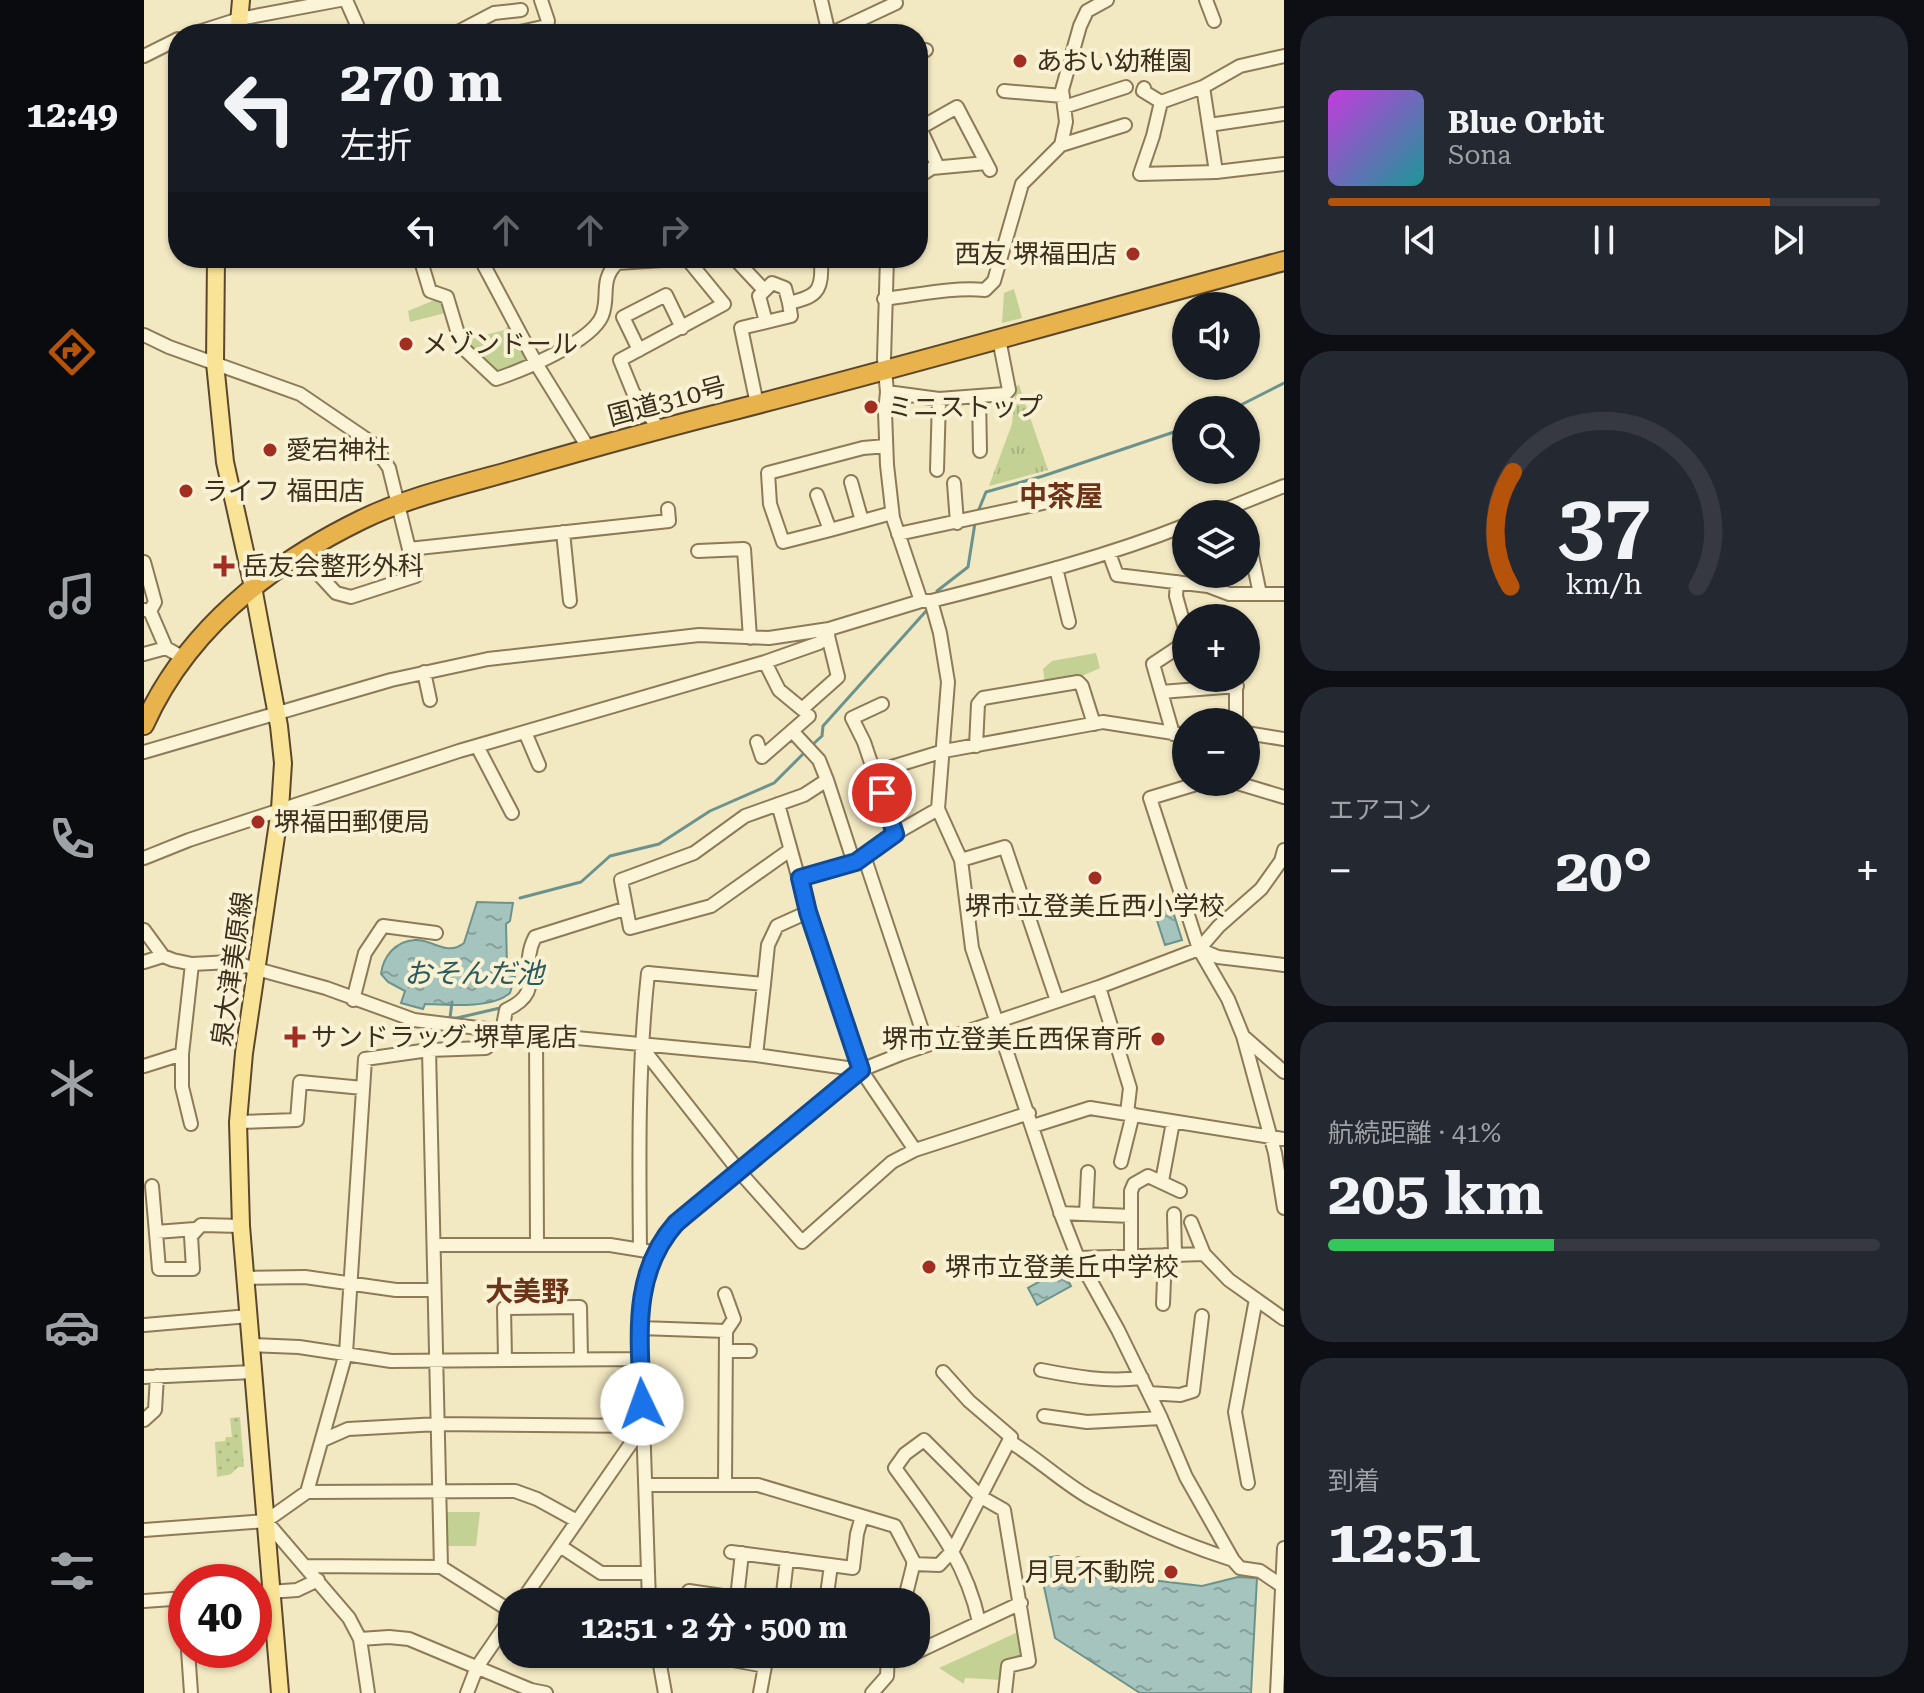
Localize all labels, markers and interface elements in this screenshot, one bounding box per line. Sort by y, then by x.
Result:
place label: あおい幼稚園 [1036,46,1192,76]
text: 270 m [340,49,502,115]
marker: あおい幼稚園 [1011,52,1029,70]
icon: left [208,56,312,160]
text: 12:49 [26,94,118,136]
text: Blue Orbit [1448,105,1604,140]
text: 左折 [340,125,412,167]
text: Sona [1448,140,1511,170]
icon: left [400,208,444,252]
icon: ahead [484,208,528,252]
icon: ahead [568,208,612,252]
icon: right [652,208,696,252]
icon: previous [1398,218,1442,262]
icon: pause [1582,218,1626,262]
icon: next [1766,218,1810,262]
place label: 西友 堺福田店 [954,239,1117,269]
marker: 西友 堺福田店 [1124,245,1142,263]
map controls [1172,292,1260,796]
button: sound [1172,292,1260,380]
icon: directions [44,324,100,380]
place label: メゾンドール [422,329,578,359]
marker: メゾンドール [397,335,415,353]
street label: 国道310号 [604,371,730,431]
place label: ミニストップ [887,392,1043,422]
button: search [1172,396,1260,484]
marker: ミニストップ [862,398,880,416]
place label: 愛宕神社 [286,435,390,465]
marker: 愛宕神社 [261,441,279,459]
place label: ライフ 福田店 [202,476,365,506]
text: 37 [1557,476,1651,573]
district label: 中茶屋 [1019,480,1103,513]
marker: ライフ 福田店 [177,482,195,500]
button: layers [1172,500,1260,588]
place label: 岳友会整形外科 [242,551,424,581]
marker: 岳友会整形外科 [213,555,235,577]
text: km/h [1566,567,1642,601]
icon: music [44,568,100,624]
button: + [1172,604,1260,692]
button: − [1172,708,1260,796]
pin [848,759,916,827]
icon: arrive [860,771,904,815]
text: エアコン [1328,795,1432,825]
place label: 堺福田郵便局 [274,807,430,837]
icon: phone [44,811,100,867]
marker: 堺福田郵便局 [249,813,267,831]
text: 20° [1555,835,1653,906]
text: − [1328,845,1353,897]
text: + [1855,845,1880,897]
marker: 堺市立登美丘西小学校 [1086,869,1104,887]
street label: 泉大津美原線 [206,890,258,1048]
place label: 堺市立登美丘西小学校 [965,891,1225,921]
water label: おそんだ池 [404,957,547,990]
place label: サンドラッグ 堺草尾店 [311,1022,578,1052]
place label: 堺市立登美丘西保育所 [882,1024,1142,1054]
marker: サンドラッグ 堺草尾店 [286,1028,304,1046]
marker: 堺市立登美丘西保育所 [1149,1030,1167,1048]
icon: climate [44,1055,100,1111]
text: 航続距離 · 41% [1328,1118,1501,1148]
text: 205 km [1328,1158,1543,1229]
place label: 堺市立登美丘中学校 [945,1252,1179,1282]
marker: 堺市立登美丘中学校 [920,1258,938,1276]
district label: 大美野 [485,1275,569,1308]
icon: car [44,1299,100,1355]
position arrow [600,1362,684,1446]
text: 到着 [1328,1466,1380,1496]
text: 12:51 [1328,1506,1481,1577]
icon: filters [44,1543,100,1599]
place label: 月見不動院 [1025,1557,1155,1587]
marker: 月見不動院 [1162,1563,1180,1581]
speed limit sign: 40 [168,1564,272,1668]
text: 12:51 · 2 分 · 500 m [581,1610,847,1645]

